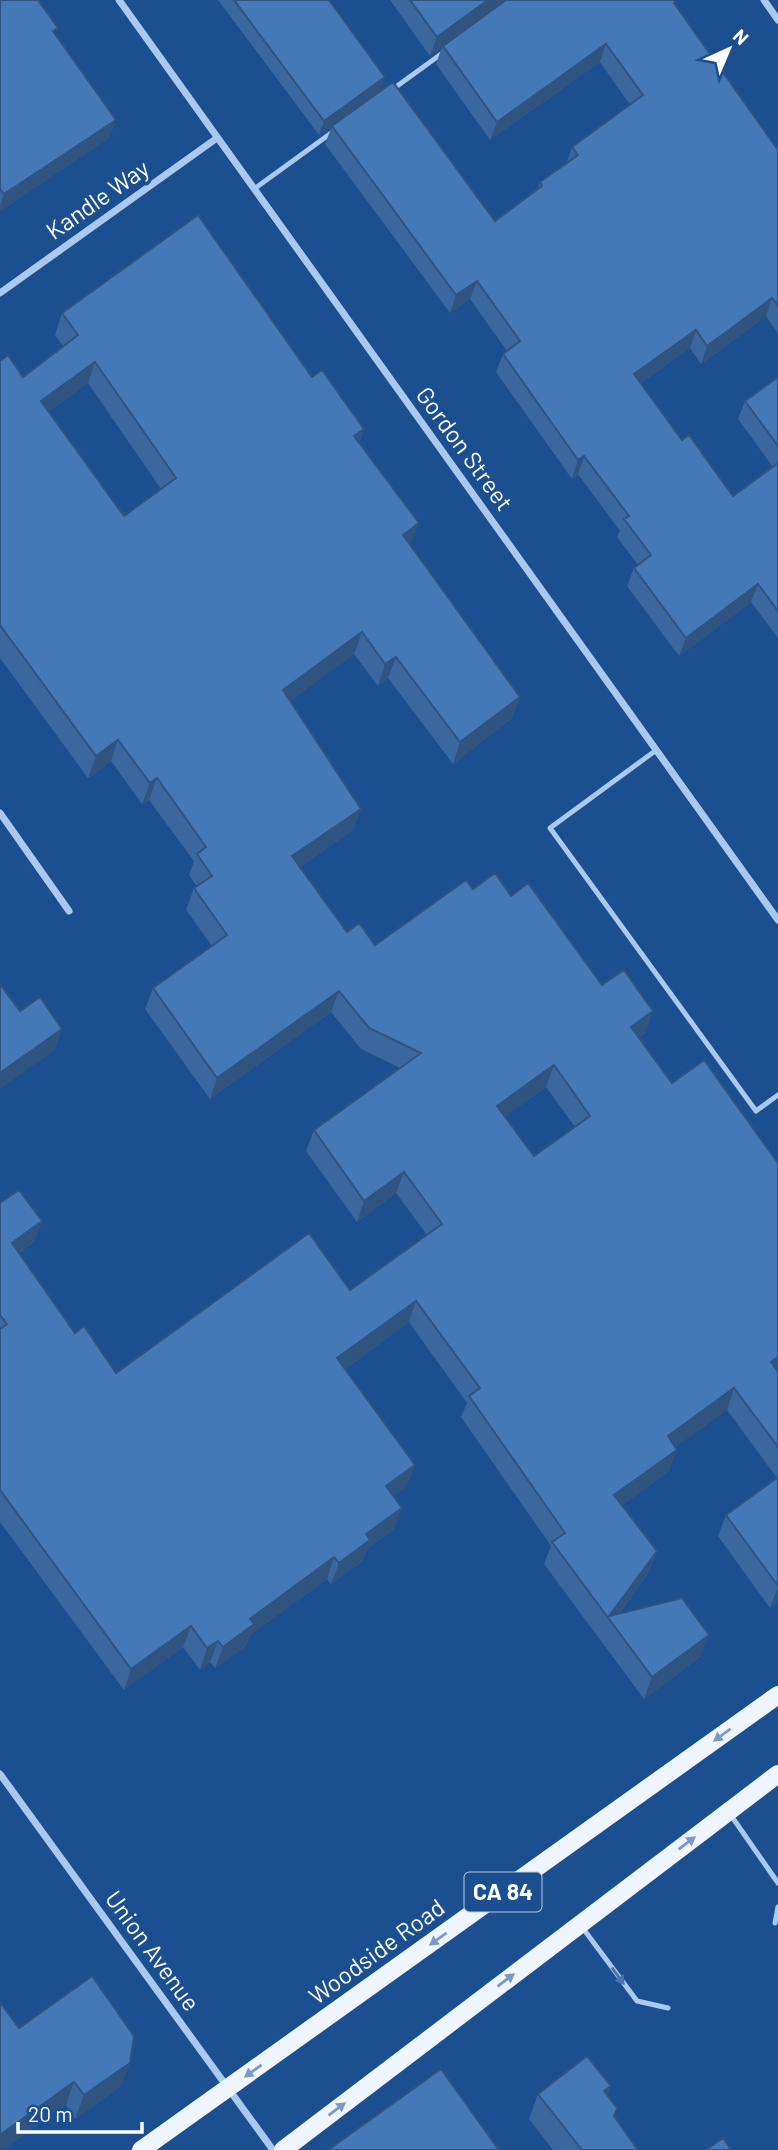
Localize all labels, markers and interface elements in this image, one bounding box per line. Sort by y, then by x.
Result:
north arrow [694,14,764,84]
text: N [729,24,754,49]
street label: Kandle Way [40,153,154,245]
street label: Gordon Street [411,381,520,516]
one-way arrow [714,1727,732,1742]
one-way arrow [678,1835,696,1850]
road number: CA 84 [464,1872,542,1912]
street label: Union Avenue [100,1884,207,2016]
street label: Woodside Road [303,1892,450,2010]
one-way arrow [429,1932,447,1946]
one-way arrow [611,1966,625,1985]
one-way arrow [497,1974,515,1988]
one-way arrow [244,2064,262,2078]
scale bar [18,2090,142,2134]
text: 20 m [28,2101,73,2126]
one-way arrow [328,2102,346,2116]

